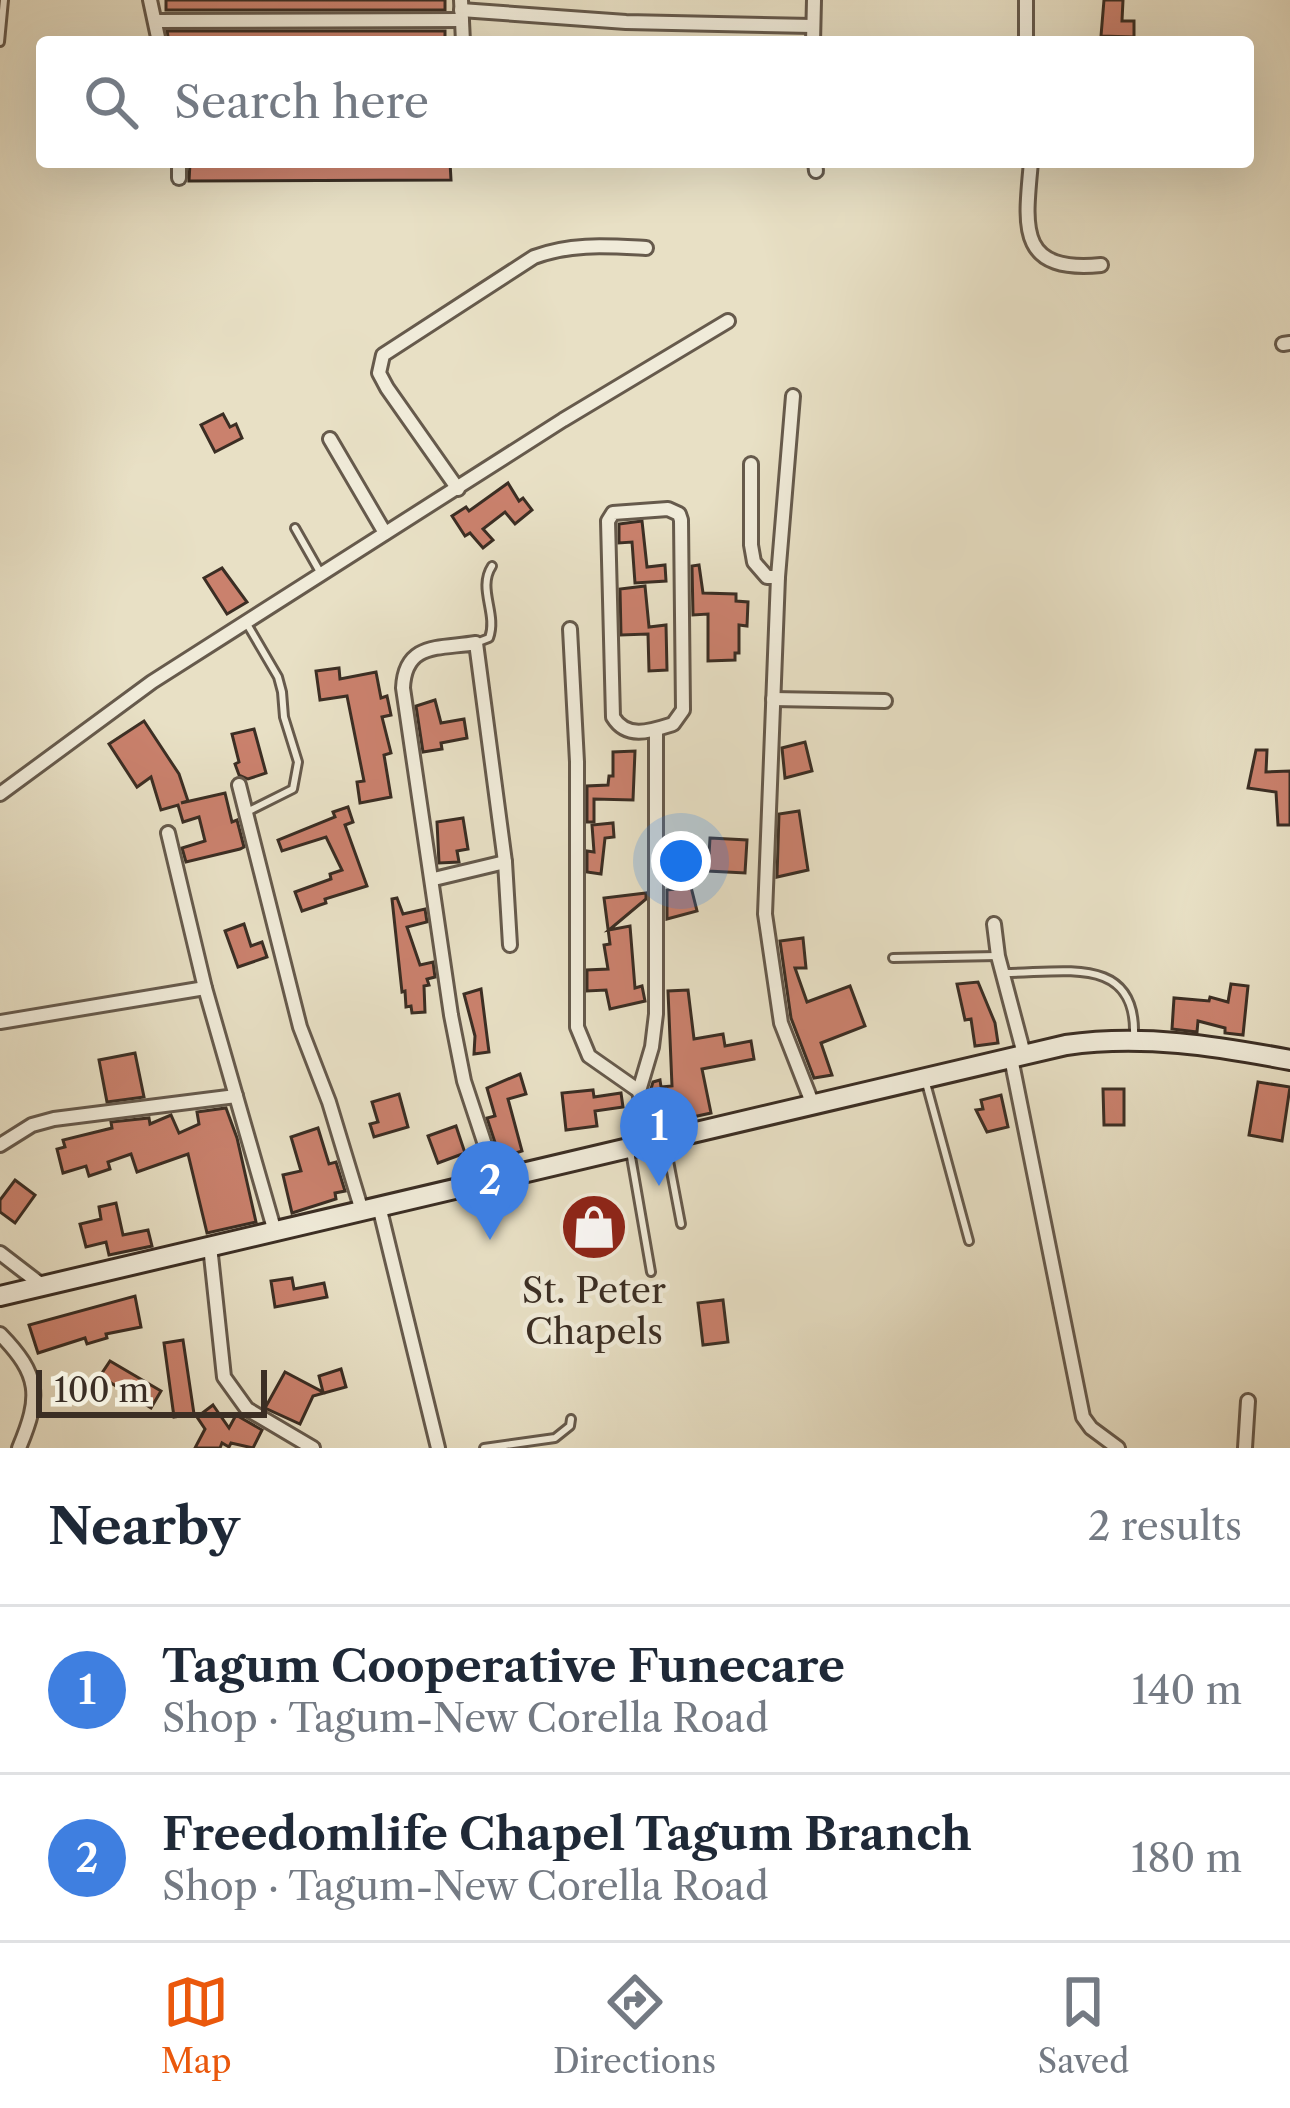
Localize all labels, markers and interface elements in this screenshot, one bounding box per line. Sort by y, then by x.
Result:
search box [36,36,1254,168]
icon: search [78,69,144,135]
text: Search here [174,74,429,130]
your location [651,831,711,891]
pin: 1 [620,1087,698,1186]
pin: 2 [451,1141,529,1240]
shop icon: St. Peter Chapels [559,1192,629,1262]
place label: St. Peter Chapels [522,1268,666,1353]
scale bar [36,1364,267,1417]
text: 100 m [54,1370,149,1411]
text: Nearby [48,1495,240,1557]
text: 2 results [1088,1502,1242,1550]
text: Tagum Cooperative Funecare [162,1638,845,1694]
text: 1 [78,1666,96,1714]
text: 140 m [1132,1666,1242,1714]
text: Shop · Tagum-New Corella Road [162,1694,769,1742]
text: Freedomlife Chapel Tagum Branch [162,1806,972,1862]
text: 2 [75,1834,99,1882]
text: 180 m [1131,1834,1242,1882]
text: Shop · Tagum-New Corella Road [162,1862,769,1910]
tab: Map [161,1969,232,2082]
tab: Directions [553,1969,716,2082]
tab: Saved [1038,1969,1129,2082]

